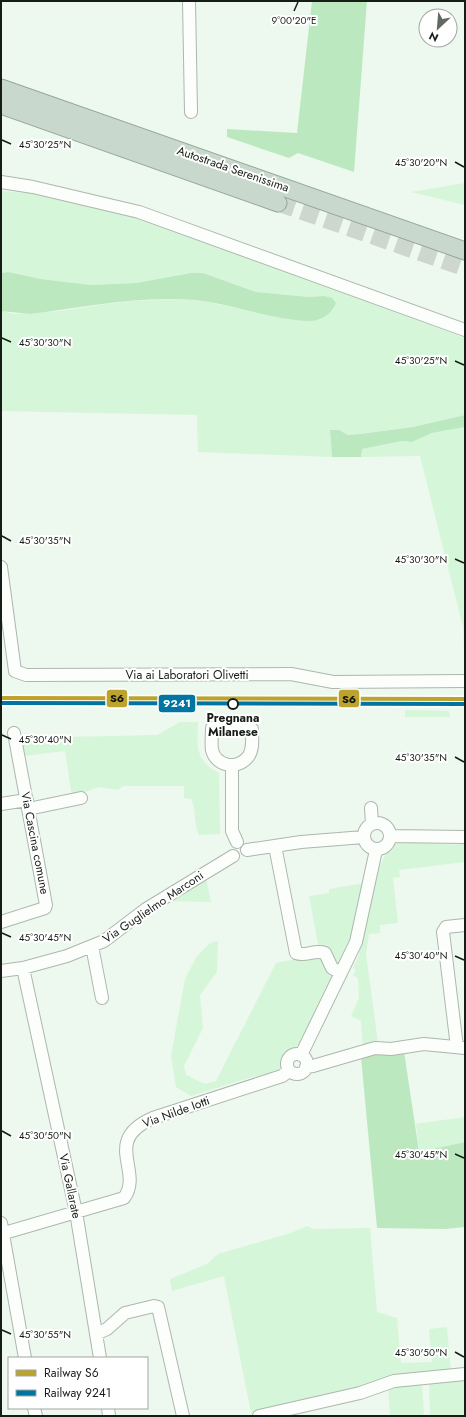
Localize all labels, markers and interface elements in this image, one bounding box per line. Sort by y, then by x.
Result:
north arrow [418,8,458,48]
text: 9°00'20"E [271,13,317,28]
text: N [426,28,441,46]
text: 45°30'25"N [19,137,71,152]
street label: Autostrada Serenissima [175,141,292,197]
text: 45°30'20"N [395,155,447,170]
text: 45°30'30"N [19,335,71,350]
text: 45°30'25"N [395,353,447,368]
text: 45°30'35"N [19,533,71,548]
text: 45°30'30"N [395,552,447,567]
street label: Via ai Laboratori Olivetti [125,666,249,684]
line badge: S6 [106,689,128,708]
line badge: S6 [338,689,360,708]
text: S6 [110,690,124,706]
text: S6 [342,691,356,707]
line badge: 9241 [158,694,196,713]
text: 9241 [163,695,191,711]
marker: Pregnana Milanese [227,698,239,710]
place label: Pregnana Milanese [207,709,259,741]
text: 45°30'40"N [19,732,71,747]
text: 45°30'35"N [395,750,447,765]
street label: Via Cascina comune [16,790,54,896]
street label: Via Guglielmo Marconi [99,866,207,948]
text: 45°30'45"N [19,930,71,945]
text: 45°30'40"N [395,948,447,963]
street label: Via Nilde Iotti [140,1091,212,1133]
text: 45°30'50"N [19,1128,71,1143]
text: 45°30'45"N [395,1147,447,1162]
street label: Via Gallarate [54,1152,86,1220]
text: 45°30'55"N [19,1327,71,1342]
text: 45°30'50"N [395,1345,447,1360]
legend [8,1357,148,1409]
text: Railway S6 [44,1364,99,1382]
text: Railway 9241 [44,1384,111,1402]

